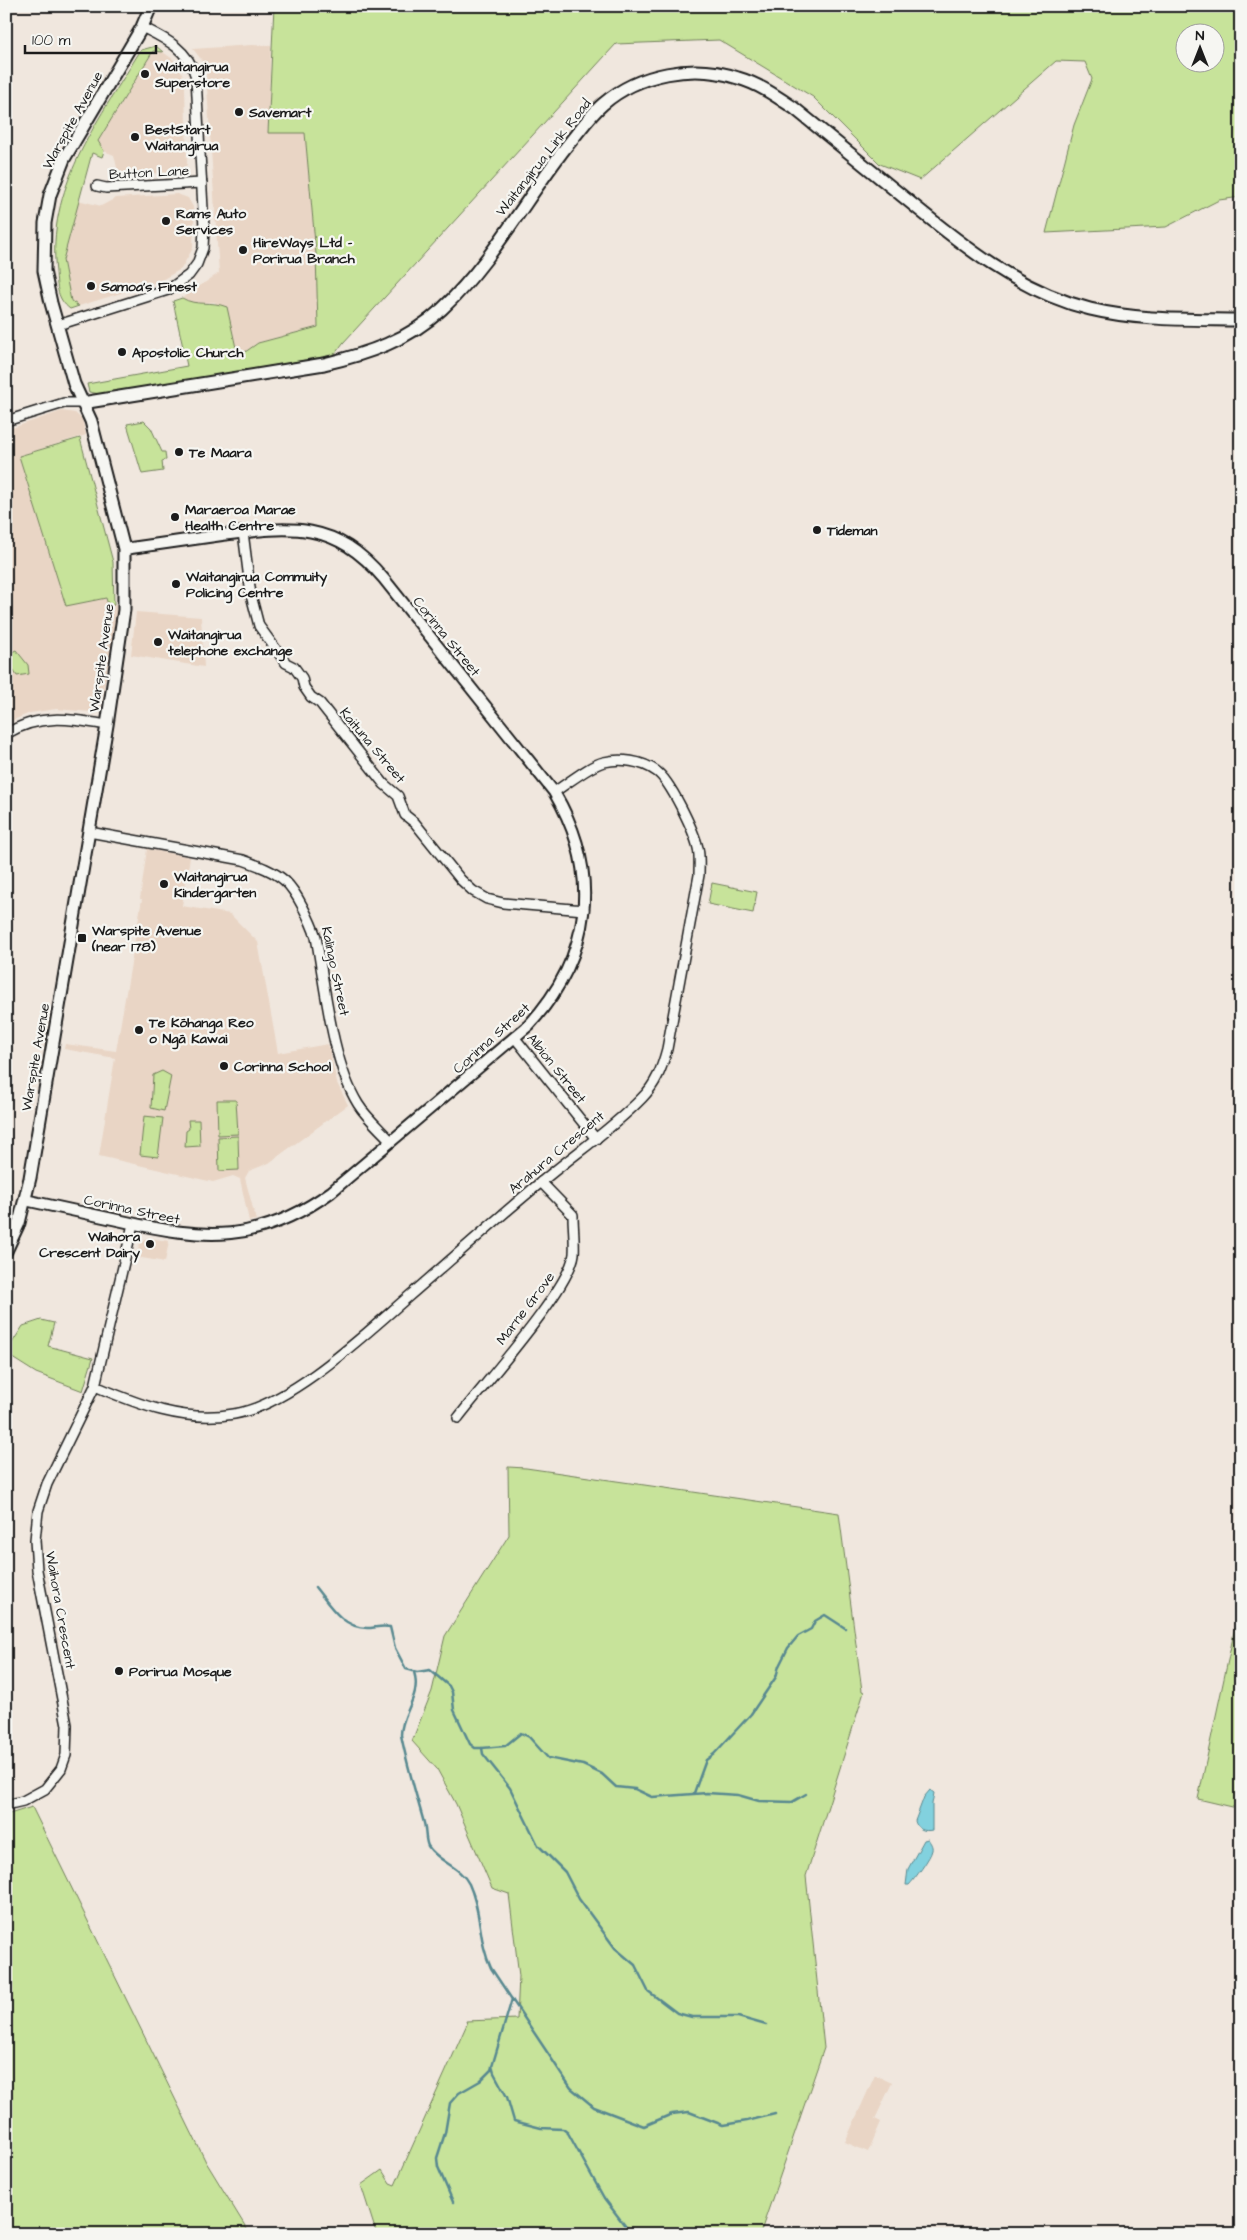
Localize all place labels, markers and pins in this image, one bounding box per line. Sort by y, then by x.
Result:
place label: Waitangirua Superstore [154,57,230,93]
marker: Waitangirua Superstore [139,68,151,80]
place label: Savemart [248,103,312,123]
marker: Savemart [233,106,245,118]
place label: BestStart Waitangirua [144,120,219,157]
marker: BestStart Waitangirua [129,131,141,143]
place label: Rams Auto Services [175,204,246,240]
marker: Rams Auto Services [160,215,172,227]
place label: HireWays Ltd - Porirua Branch [253,233,356,269]
marker: HireWays Ltd - Porirua Branch [237,244,249,256]
place label: Samoa’s Finest [100,277,197,297]
marker: Samoa’s Finest [85,280,97,292]
place label: Apostolic Church [132,343,245,363]
marker: Apostolic Church [116,346,128,358]
place label: Te Maara [188,443,252,463]
marker: Te Maara [173,446,185,458]
place label: Maraeroa Marae Health Centre [185,500,296,536]
marker: Maraeroa Marae Health Centre [169,511,181,523]
place label: Tideman [826,521,878,541]
marker: Tideman [811,524,823,536]
place label: Waitangirua Commuity Policing Centre [185,567,328,604]
marker: Waitangirua Commuity Policing Centre [170,578,182,590]
place label: Waitangirua telephone exchange [167,625,293,662]
marker: Waitangirua telephone exchange [152,636,164,648]
place label: Waitangirua Kindergarten [173,867,256,904]
marker: Waitangirua Kindergarten [158,878,170,890]
place label: Warspite Avenue (near 178) [91,921,202,957]
marker: Warspite Avenue (near 178) [76,932,88,944]
place label: Te Kōhanga Reo o Ngā Kawai [148,1013,254,1050]
marker: Te Kōhanga Reo o Ngā Kawai [133,1024,145,1036]
place label: Corinna School [234,1057,332,1077]
marker: Corinna School [218,1060,230,1072]
place label: Waihora Crescent Dairy [39,1227,141,1263]
marker: Waihora Crescent Dairy [144,1238,156,1250]
place label: Porirua Mosque [129,1662,232,1682]
marker: Porirua Mosque [113,1665,125,1677]

